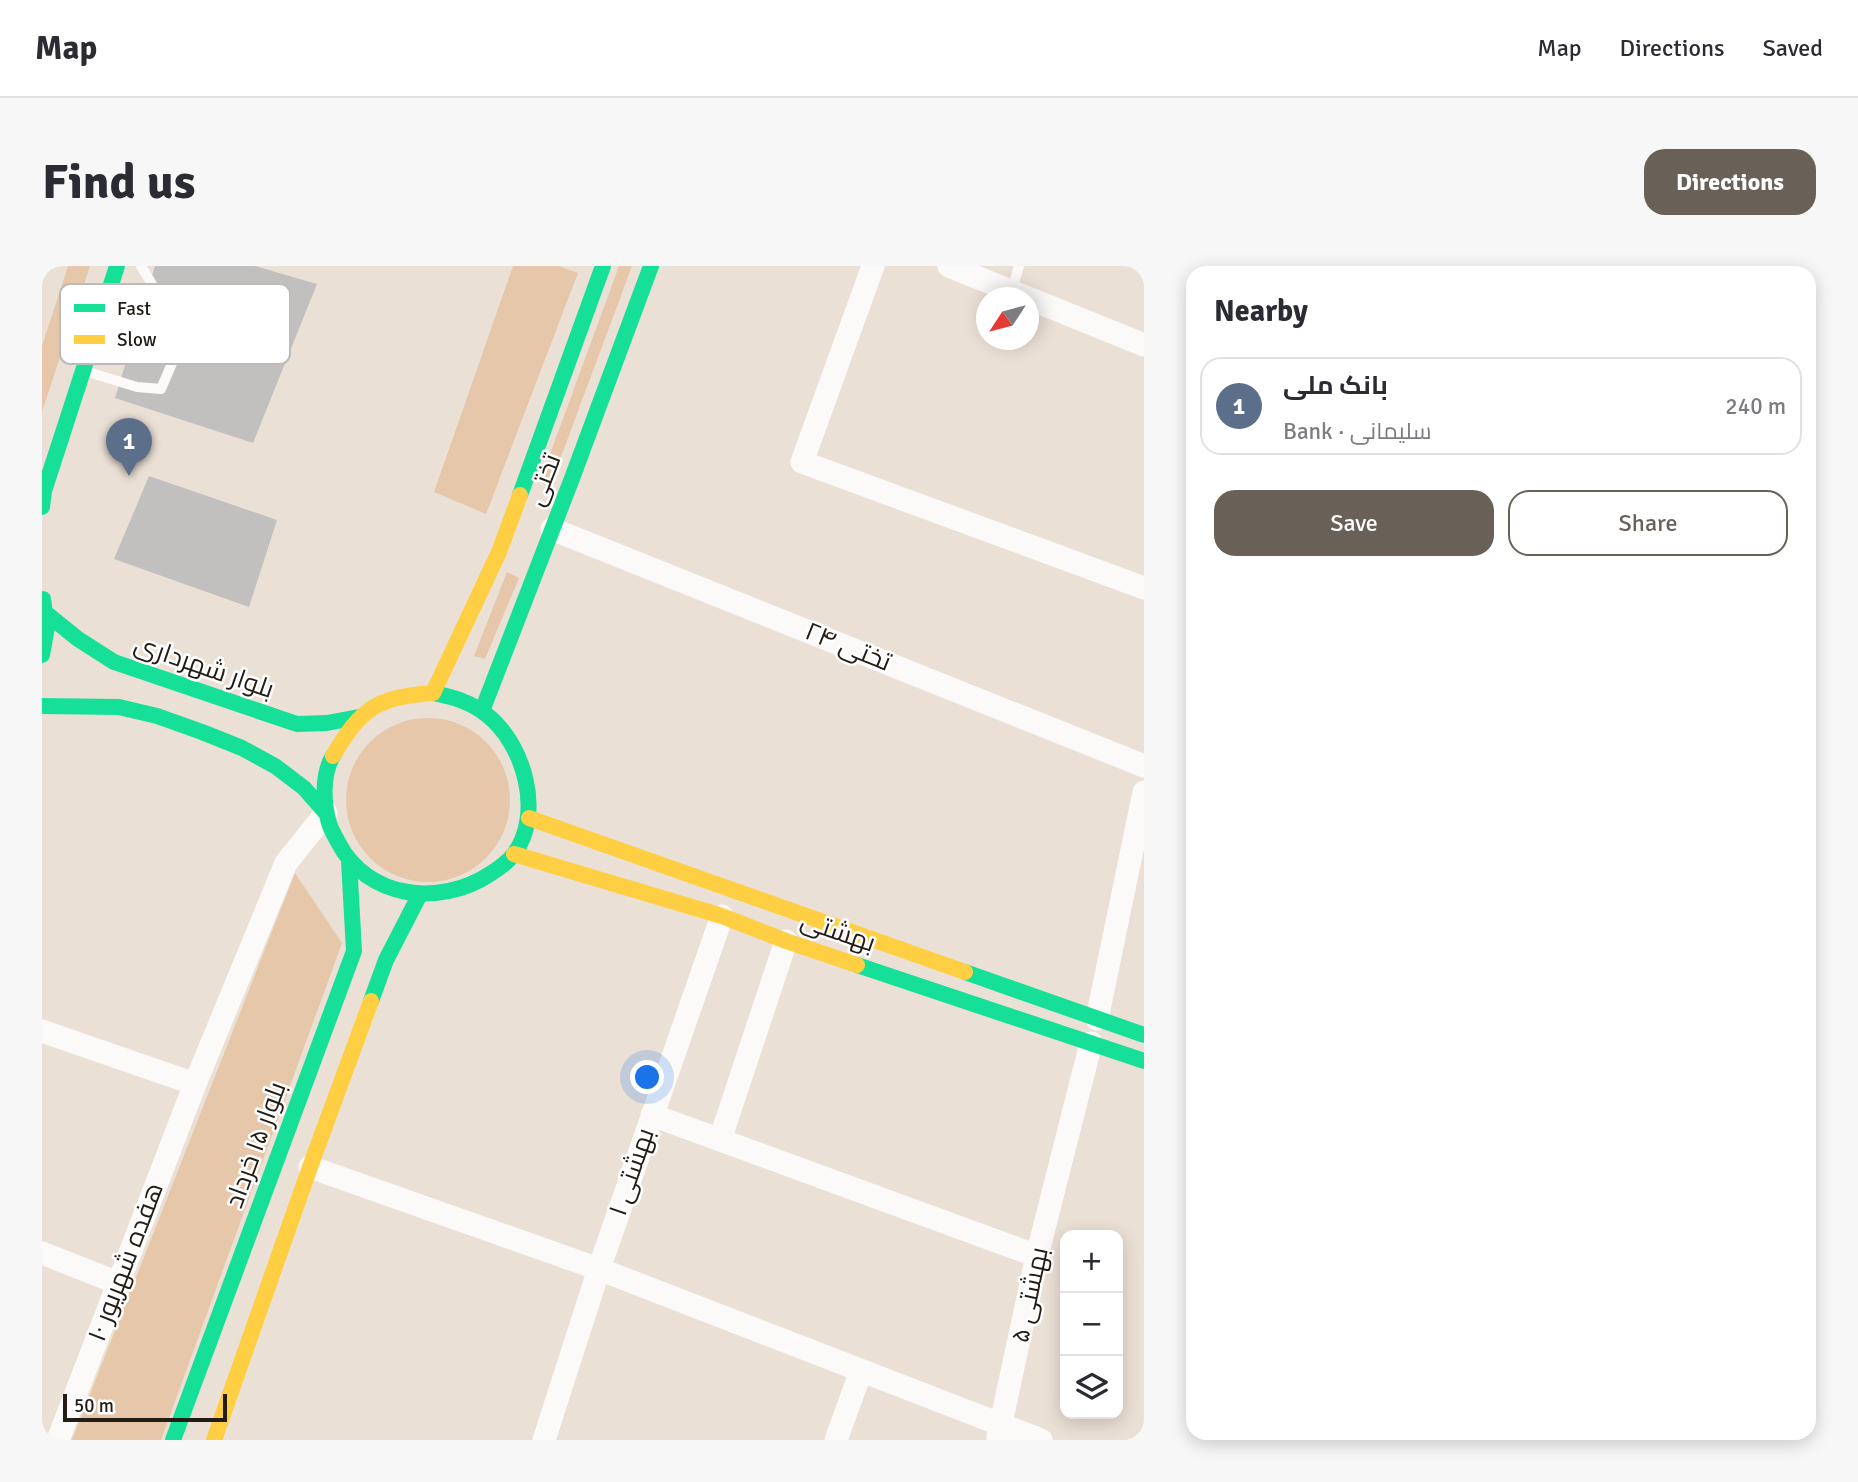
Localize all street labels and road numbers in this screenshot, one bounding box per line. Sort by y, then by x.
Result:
street label: تختی [520,449,568,511]
street label: تختی ۲۴ [800,615,896,679]
street label: بلوار شهرداری [130,628,278,706]
street label: بهشتی [796,904,880,960]
street label: بلوار ۱۵ خرداد [218,1078,294,1212]
street label: بهشتی ۱ [602,1124,662,1220]
street label: هفده شهریور ۱۰ [81,1178,171,1346]
street label: بهشتی ۵ [1004,1244,1056,1346]

